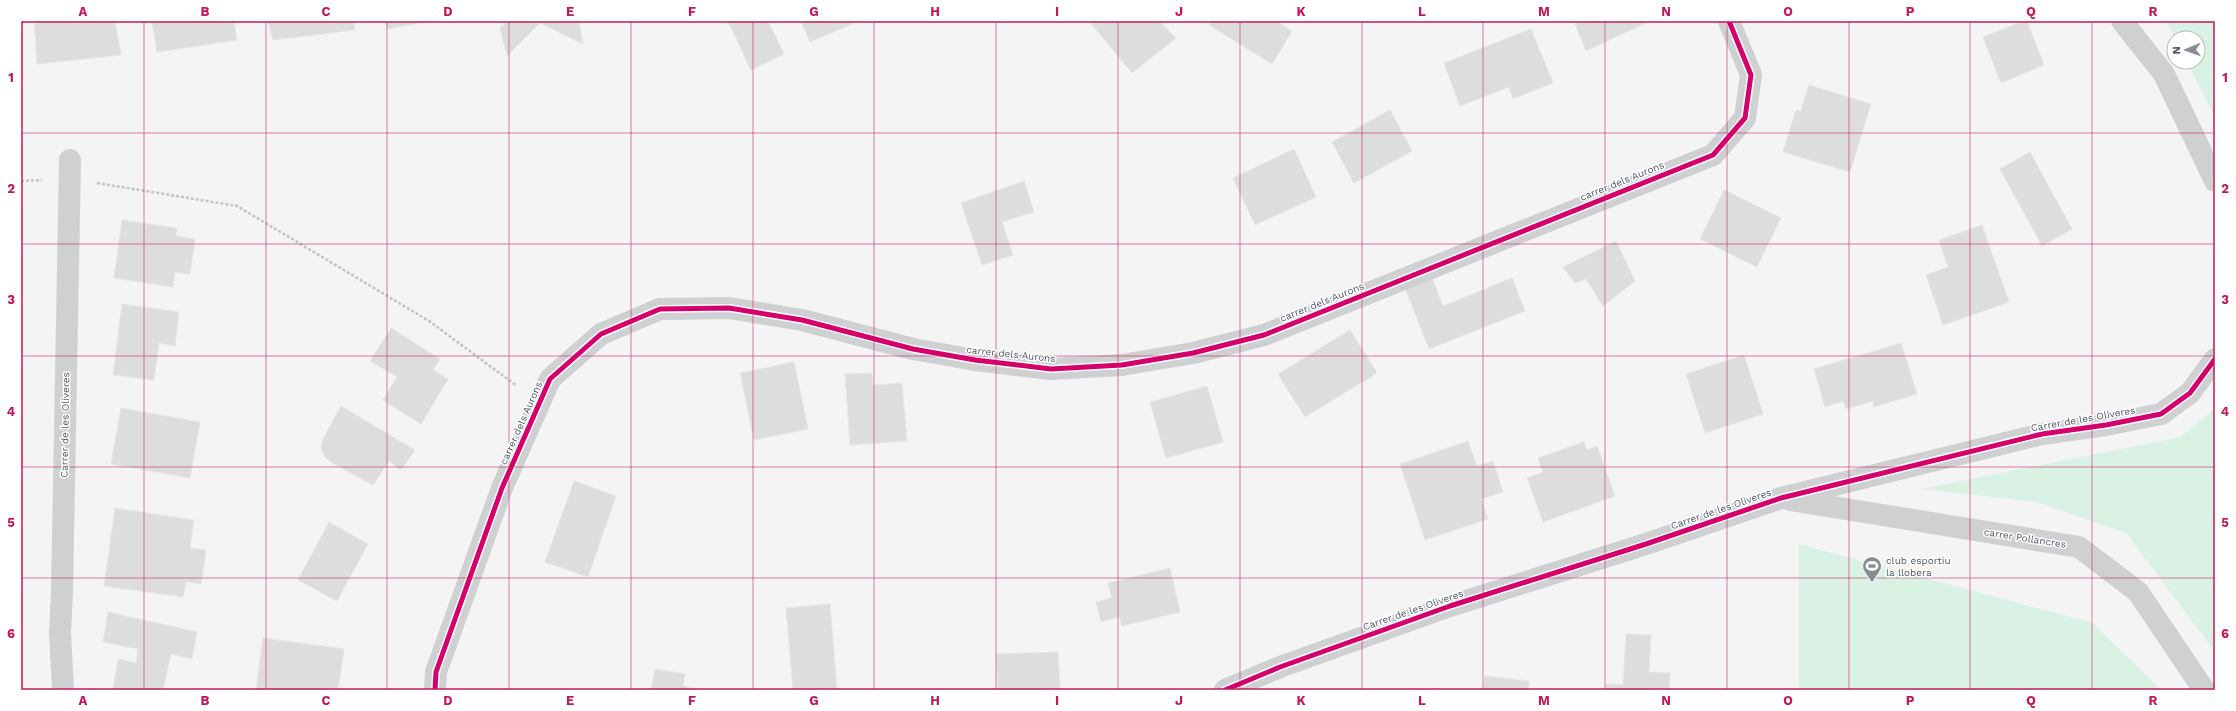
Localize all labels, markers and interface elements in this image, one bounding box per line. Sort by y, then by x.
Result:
text: A [79,4,88,19]
text: B [201,4,210,19]
text: C [322,4,331,19]
text: D [443,4,453,19]
text: E [566,4,574,19]
text: F [688,4,696,19]
text: G [809,4,819,19]
text: H [930,4,940,19]
text: I [1055,4,1059,19]
text: J [1175,4,1183,19]
text: K [1296,4,1306,19]
text: L [1418,4,1426,19]
text: M [1538,4,1550,19]
text: N [1661,4,1671,19]
text: O [1783,4,1793,19]
text: P [1906,4,1915,19]
text: Q [2026,4,2036,19]
text: R [2149,4,2158,19]
north arrow [2166,30,2206,70]
text: N [2170,46,2183,55]
text: 1 [8,70,14,85]
text: 1 [2222,70,2228,85]
street label: carrer dels Aurons [1578,159,1666,203]
text: 2 [7,181,15,196]
text: 2 [2221,181,2229,196]
street label: carrer dels Aurons [1278,280,1366,324]
text: 3 [7,292,15,307]
text: 3 [2221,292,2229,307]
street label: carrer dels Aurons [966,344,1056,364]
street label: Carrer de les Oliveres [59,372,71,478]
street label: carrer dels Aurons [498,380,544,466]
text: 4 [7,404,16,419]
street label: Carrer de les Oliveres [2030,404,2136,434]
text: 4 [2221,404,2230,419]
street label: Carrer de les Oliveres [1669,487,1773,531]
text: 5 [7,515,15,530]
text: 5 [2221,515,2229,530]
street label: carrer Pollancres [1983,526,2067,550]
sports icon: club esportiu la llobera [1861,555,1883,583]
place label: club esportiu la llobera [1886,555,1951,578]
street label: Carrer de les Oliveres [1361,588,1465,632]
text: 6 [7,626,15,641]
text: 6 [2221,626,2229,641]
text: A [79,693,88,708]
text: B [201,693,210,708]
text: C [322,693,331,708]
text: D [443,693,453,708]
text: E [566,693,574,708]
text: F [688,693,696,708]
text: G [809,693,819,708]
text: H [930,693,940,708]
text: I [1055,693,1059,708]
text: J [1175,693,1183,708]
text: K [1296,693,1306,708]
text: L [1418,693,1426,708]
text: M [1538,693,1550,708]
text: N [1661,693,1671,708]
text: O [1783,693,1793,708]
text: P [1906,693,1915,708]
text: Q [2026,693,2036,708]
text: R [2149,693,2158,708]

